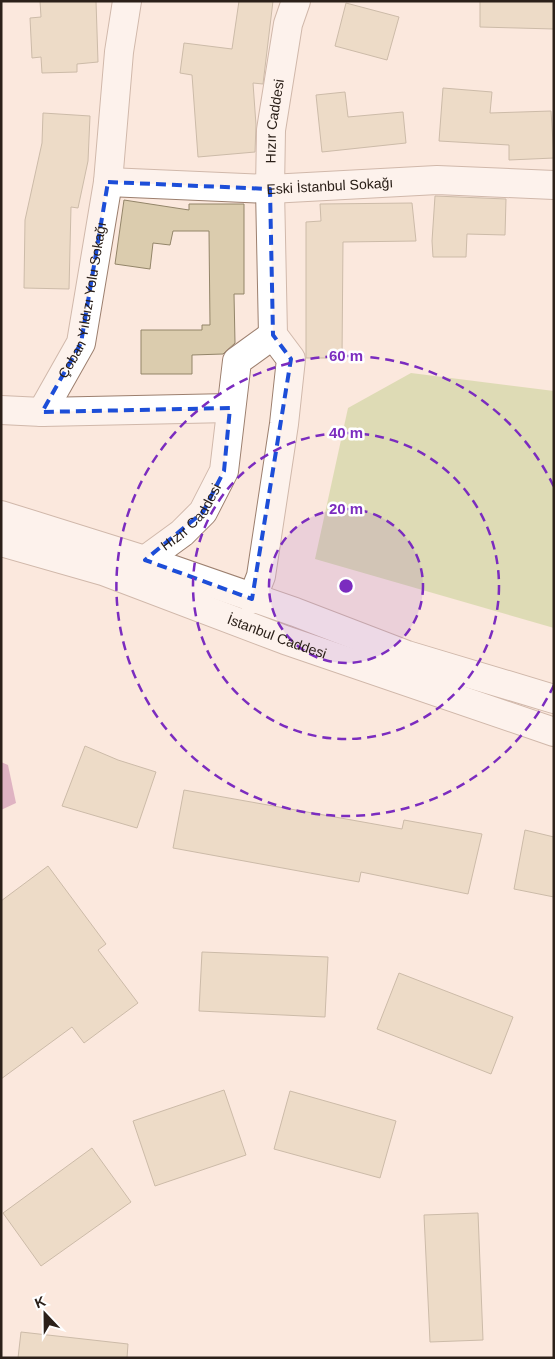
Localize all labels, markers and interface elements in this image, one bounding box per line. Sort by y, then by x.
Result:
street label: Hızır Caddesi [262,78,287,163]
street label: Eski İstanbul Sokağı [266,174,394,197]
street label: Çoban Yıldızı Yolu Sokağı [55,221,109,381]
text: 60 m [329,347,363,364]
text: 40 m [329,424,363,441]
street label: Hızır Caddesi [158,481,224,554]
text: 20 m [329,500,363,517]
centre of rings [337,577,355,595]
street label: İstanbul Caddesi [225,610,329,662]
north arrow [20,1289,70,1339]
text: K [32,1293,48,1311]

